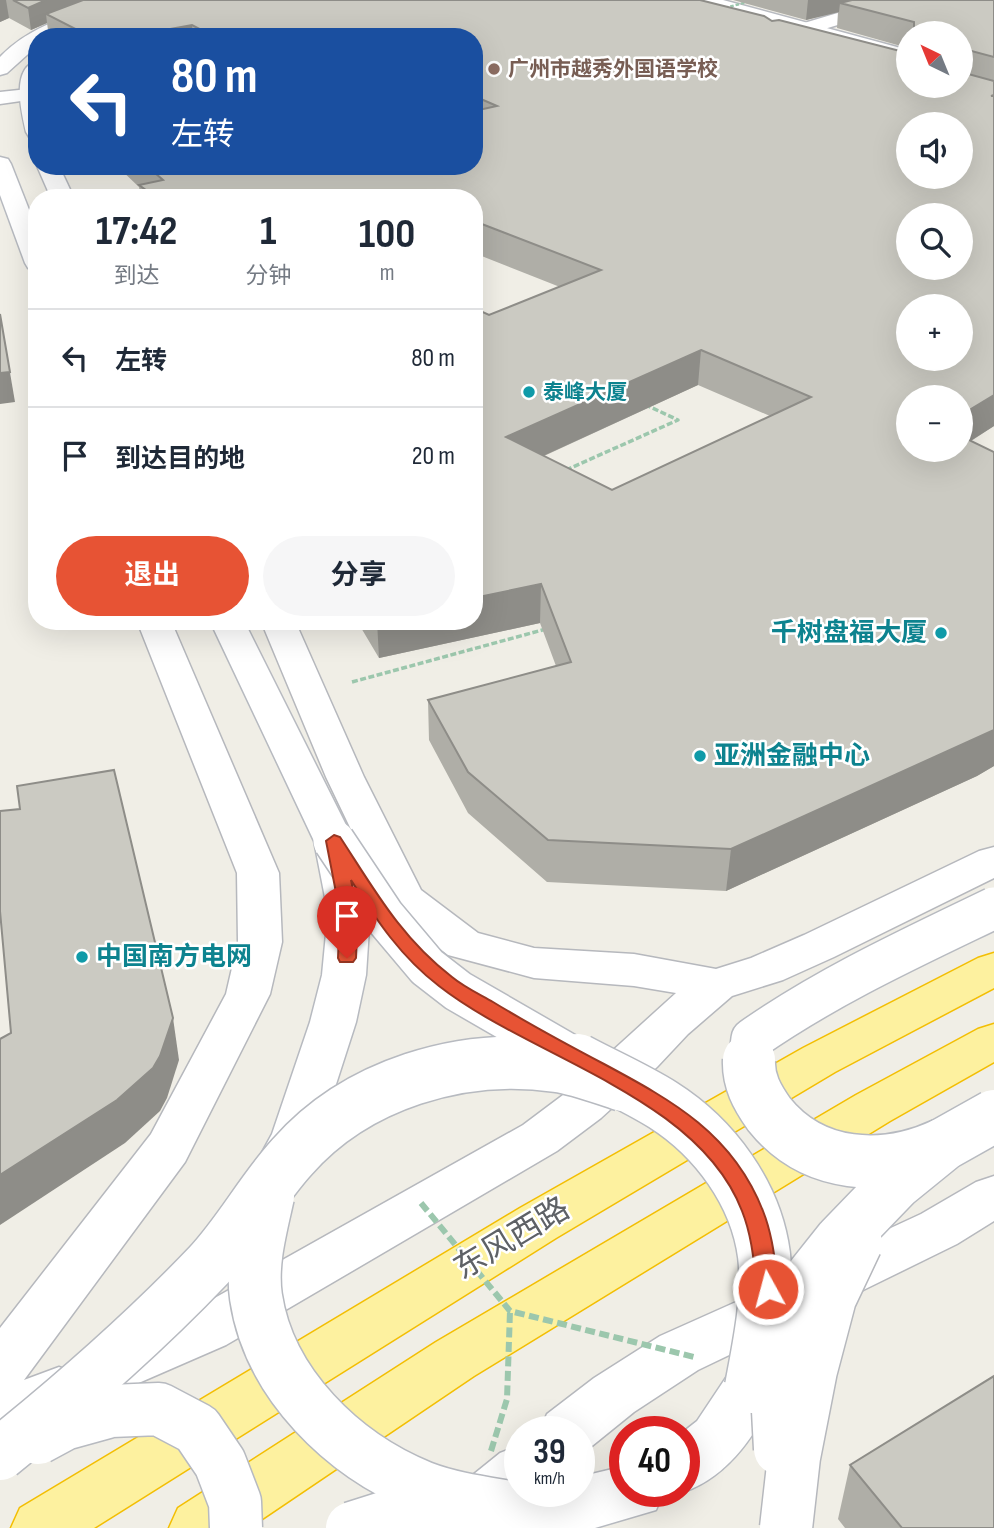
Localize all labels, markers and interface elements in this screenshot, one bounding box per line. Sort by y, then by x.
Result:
north arrow [896,21,973,98]
map controls [896,21,973,462]
text: 80 m [171,48,258,107]
icon: left [56,56,147,147]
place label: 广州市越秀外国语学校 [508,57,718,82]
marker: 广州市越秀外国语学校 [486,61,502,77]
button: sound [896,112,973,189]
text: 左转 [171,116,235,155]
button: search [896,203,973,280]
text: 17:42 [96,206,177,257]
text: 1 [260,206,276,257]
text: 100 [359,209,415,260]
text: m [380,259,394,287]
text: 到达 [114,262,160,290]
text: 分钟 [245,262,291,290]
button: + [896,294,973,371]
icon: left [56,339,94,377]
text: 80 m [411,343,455,374]
text: 左转 [115,346,167,377]
place label: 泰峰大厦 [543,380,627,405]
marker: 泰峰大厦 [521,384,537,400]
button: − [896,385,973,462]
icon: arrive [56,437,94,475]
text: 20 m [412,441,455,472]
text: 到达目的地 [115,444,245,475]
button: 退出 [56,536,249,616]
button: 分享 [263,536,455,616]
place label: 千树盘福大厦 [771,618,927,649]
marker: 千树盘福大厦 [933,625,949,641]
place label: 亚洲金融中心 [714,741,870,772]
marker: 亚洲金融中心 [692,748,708,764]
pin [317,886,377,958]
icon: arrive [328,897,366,935]
place label: 中国南方电网 [96,942,252,973]
marker: 中国南方电网 [74,949,90,965]
street label: 东风西路 [447,1189,577,1289]
position arrow [731,1252,805,1326]
speed limit sign: 40 [609,1416,700,1507]
text: 39 [533,1431,566,1474]
text: km/h [534,1468,565,1489]

